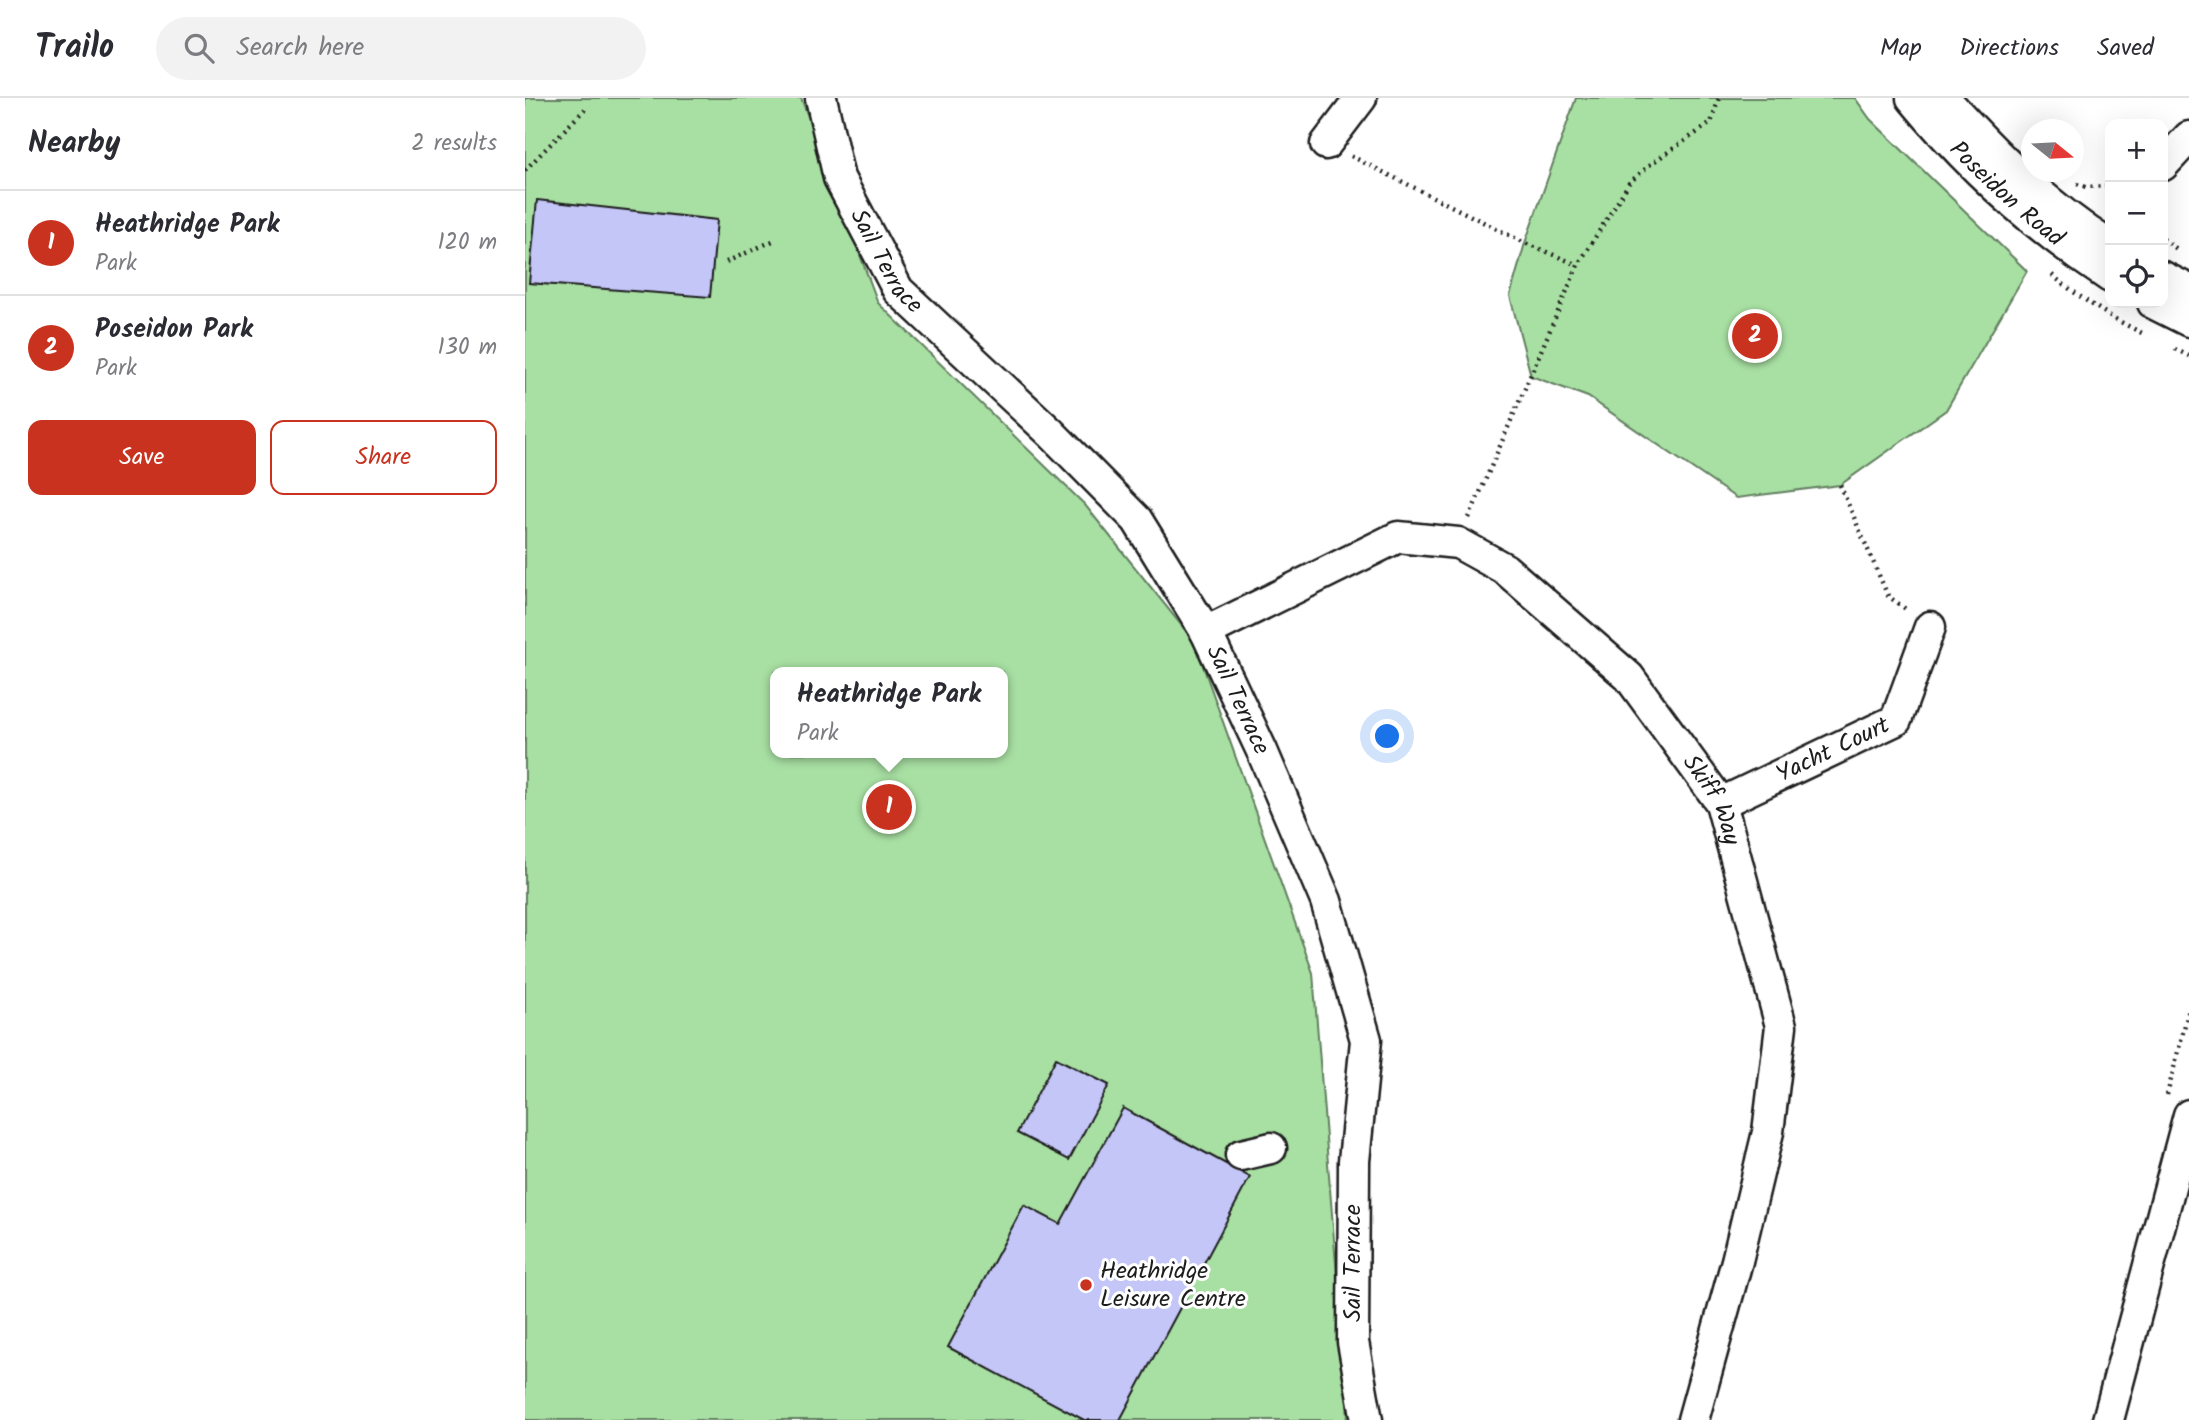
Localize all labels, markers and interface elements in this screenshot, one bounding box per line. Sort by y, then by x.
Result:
search box [156,17,646,80]
text: Trailo [35,22,114,75]
text: Search here [236,27,364,69]
icon: search [180,29,218,67]
text: Map [1880,29,1922,68]
text: Directions [1960,29,2059,68]
text: Saved [2097,29,2154,68]
north arrow [2021,119,2084,182]
map controls [2105,119,2168,308]
button: + [2105,119,2168,182]
text: Nearby [28,120,120,168]
text: 2 results [411,126,497,162]
street label: Poseidon Road [1940,132,2073,258]
button: − [2105,182,2168,245]
street label: Sail Terrace [839,202,932,324]
text: Heathridge Park [95,204,279,246]
text: 1 [48,225,54,261]
text: 120 m [437,225,497,261]
button: locate [2105,245,2168,308]
text: Park [95,246,137,282]
text: Poseidon Park [95,309,253,351]
pin: 2 [1732,310,1778,362]
text: 2 [44,330,58,366]
text: 130 m [438,330,497,366]
text: Park [95,351,137,387]
button: Save [28,420,256,495]
button: Share [270,420,497,495]
street label: Sail Terrace [1195,638,1281,762]
popup [770,667,1008,758]
text: Heathridge Park [797,674,981,716]
street label: Yacht Court [1770,706,1897,794]
text: Park [797,716,838,752]
your location [1370,719,1404,753]
street label: Skiff Way [1672,746,1751,850]
pin: 1 [866,781,912,833]
street label: Sail Terrace [1334,1204,1373,1322]
place label: Heathridge Leisure Centre [1100,1252,1246,1319]
marker: Heathridge Leisure Centre [1078,1277,1094,1293]

